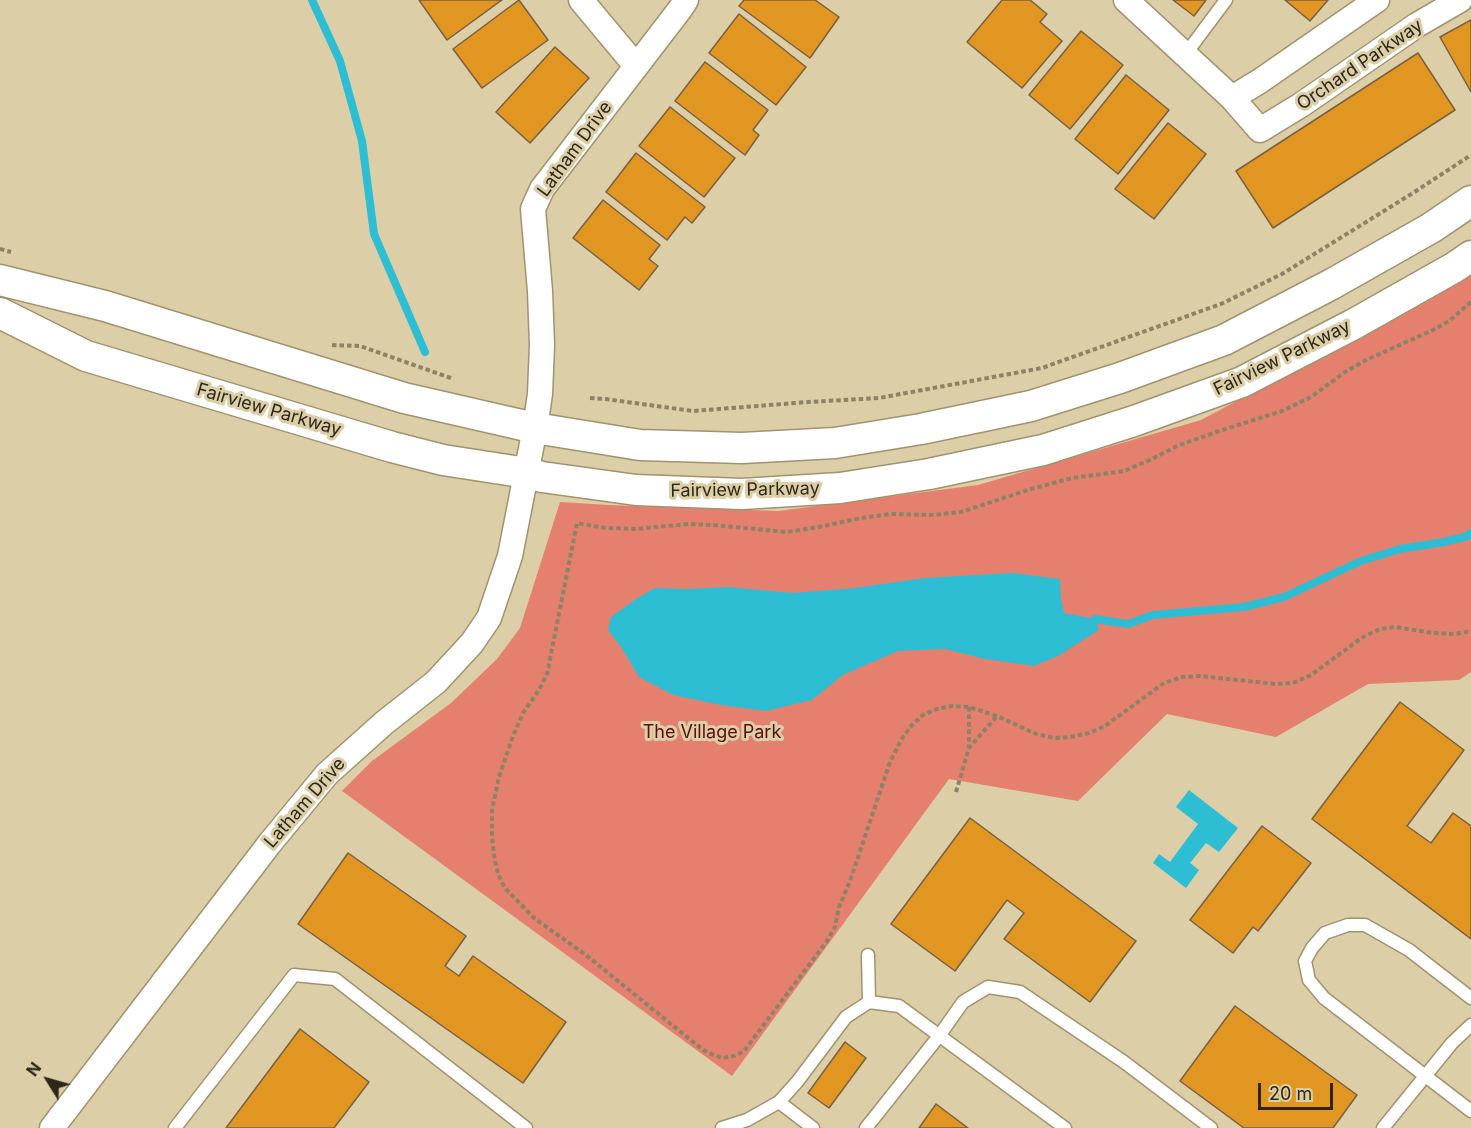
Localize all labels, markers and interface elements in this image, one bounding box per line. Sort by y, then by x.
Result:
street label: Orchard Parkway [1293,15,1427,115]
street label: Latham Drive [533,97,617,201]
street label: Fairview Parkway [1210,316,1354,400]
street label: Fairview Parkway [194,379,344,441]
street label: Fairview Parkway [670,478,820,502]
park label: The Village Park [643,722,781,744]
street label: Latham Drive [260,753,350,853]
north arrow [18,1050,78,1110]
text: N [22,1058,45,1080]
scale bar [1261,1071,1336,1109]
text: 20 m [1269,1083,1312,1104]

